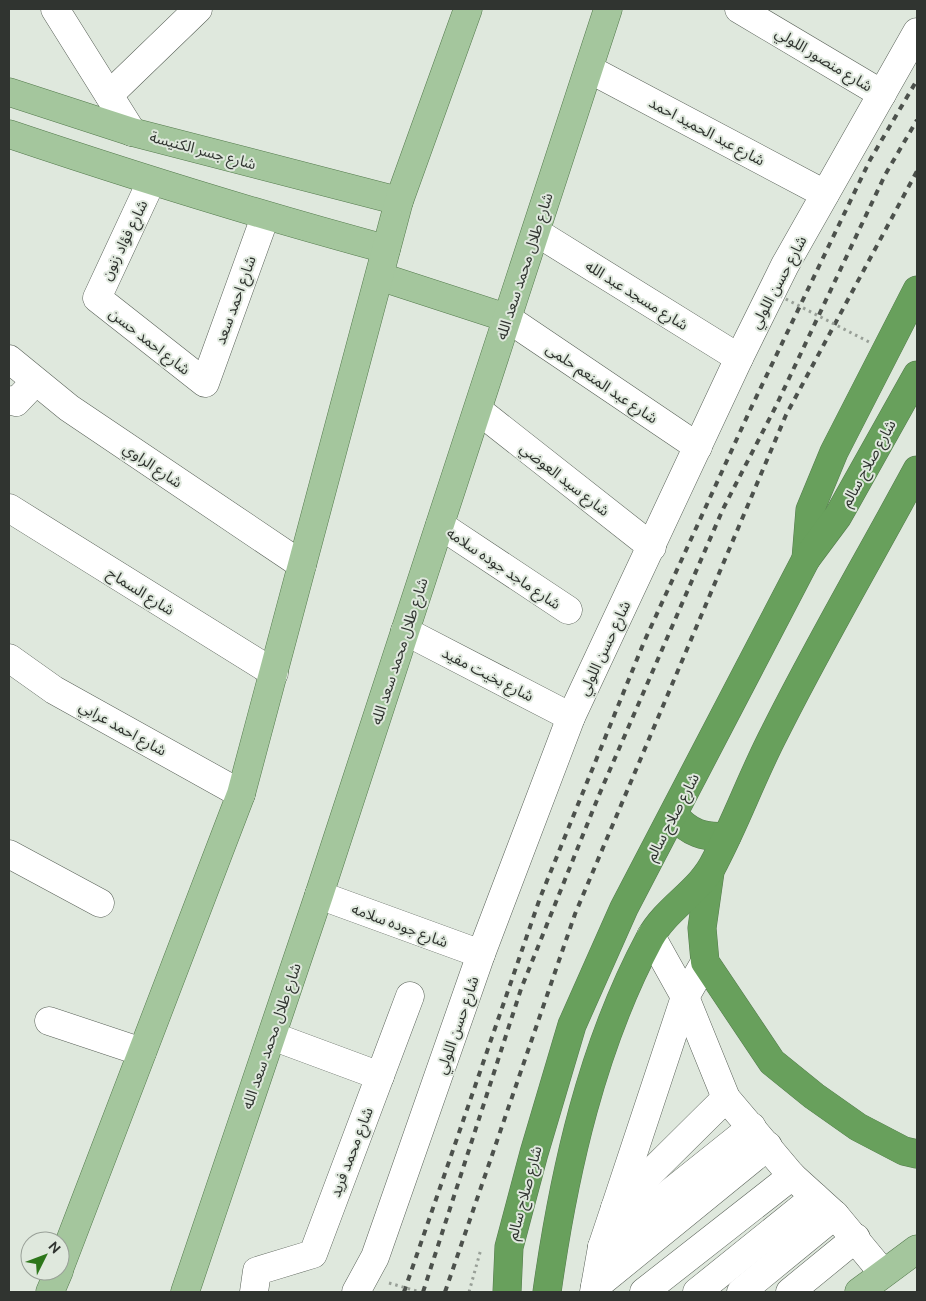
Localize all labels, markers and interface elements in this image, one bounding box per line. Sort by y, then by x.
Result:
street label: شارع منصور اللولي [770,23,876,98]
street label: شارع عبد الحميد احمد [644,93,768,172]
street label: شارع جسر الكنيسة [147,128,258,176]
street label: شارع طلال محمد سعد الله [492,190,560,343]
street label: شارع فؤاد زنون [97,197,154,285]
street label: شارع حسن اللولي [746,232,813,333]
street label: شارع احمد سعد [211,253,263,348]
street label: شارع مسجد عبد الله [580,257,692,337]
street label: شارع احمد حسن [104,304,194,381]
street label: شارع عبد المنعم حلمى [541,339,661,430]
street label: شارع صلاح سالم [837,416,902,511]
street label: شارع الراوي [118,439,186,494]
street label: شارع سيد العوضي [515,439,613,522]
street label: شارع ماجد جوده سلامه [442,524,564,616]
street label: شارع السماح [102,564,178,622]
street label: شارع طلال محمد سعد الله [367,575,435,728]
street label: شارع حسن اللولي [575,598,637,700]
street label: شارع بخيت مفيد [438,644,537,708]
street label: شارع احمد عرابي [75,697,170,763]
street label: شارع صلاح سالم [642,770,706,866]
street label: شارع جوده سلامه [348,900,451,954]
street label: شارع طلال محمد سعد الله [238,960,308,1113]
street label: شارع حسن اللولي [432,973,486,1078]
street label: شارع محمد فريد [326,1104,380,1201]
street label: شارع صلاح سالم [503,1144,549,1243]
north arrow [20,1231,70,1281]
text: N [45,1238,64,1257]

